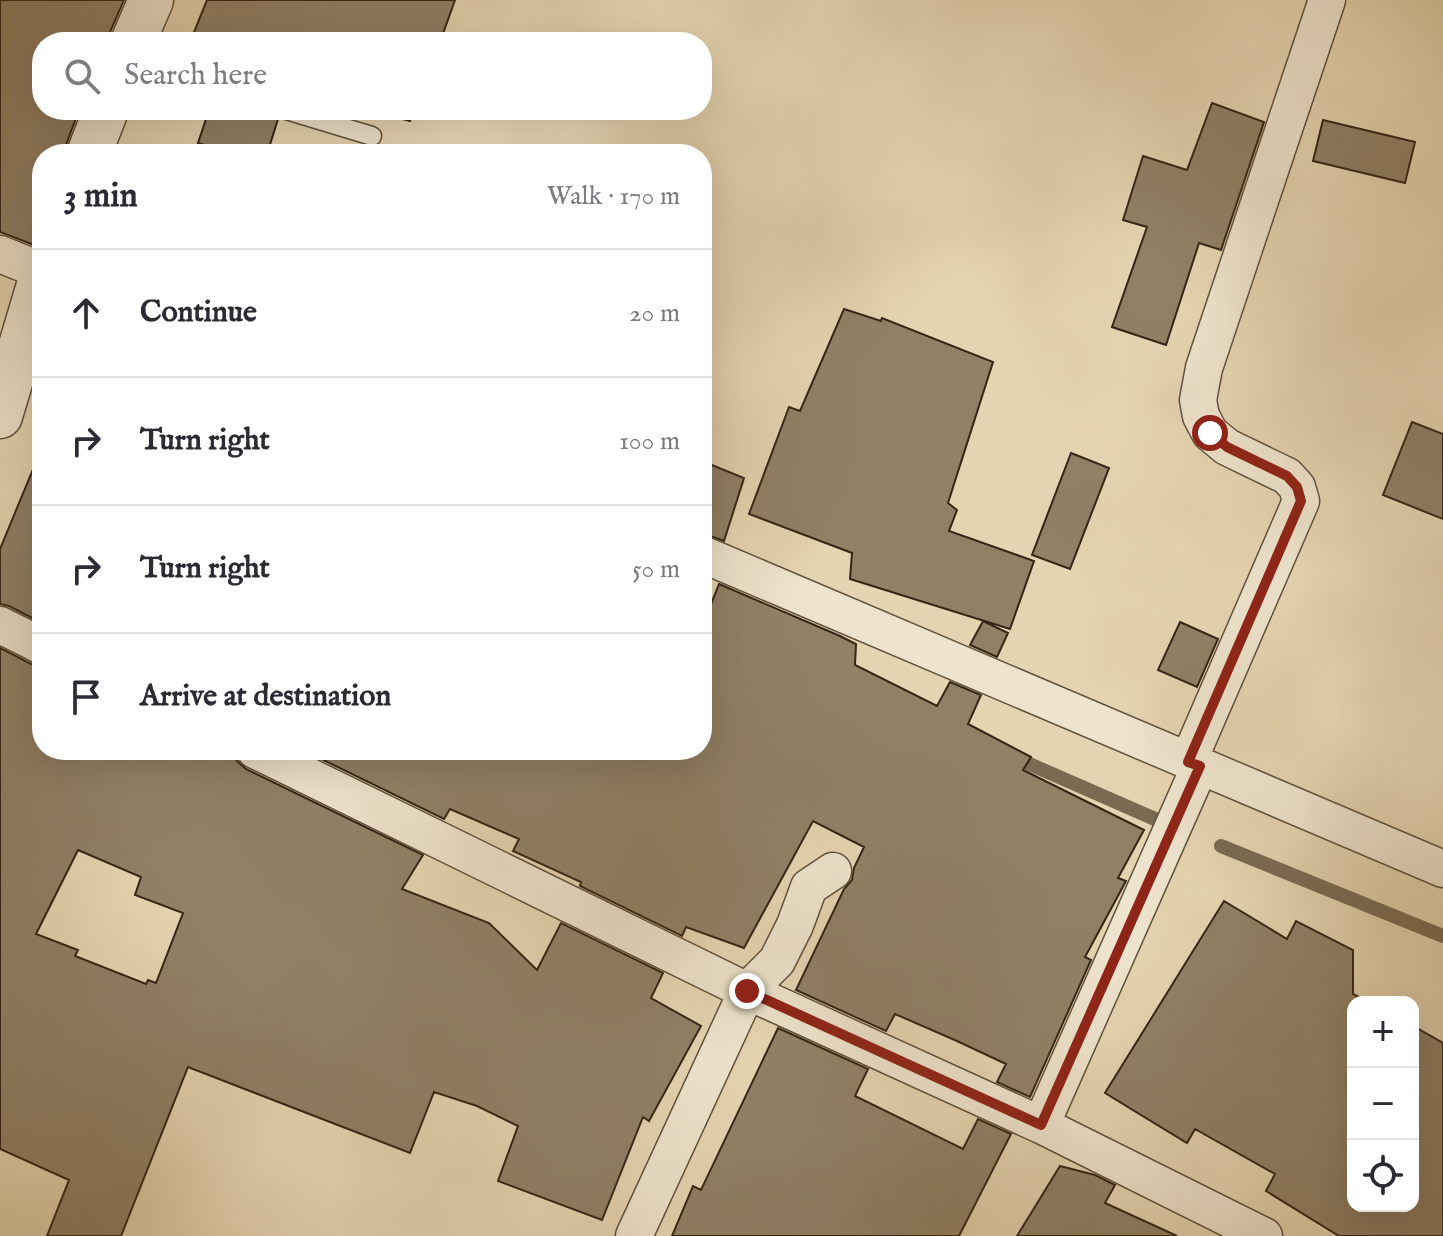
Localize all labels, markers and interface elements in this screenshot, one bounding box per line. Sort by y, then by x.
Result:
search box [32,32,712,120]
icon: search [60,54,104,98]
text: Search here [124,57,267,95]
text: 3 min [64,175,138,218]
text: Walk · 170 m [547,180,680,213]
icon: ahead [64,291,108,335]
text: Continue [140,294,257,332]
text: 20 m [629,297,680,330]
route start [1192,415,1228,451]
icon: right [64,419,108,463]
text: Turn right [140,422,270,460]
text: 100 m [619,425,680,458]
icon: right [64,547,108,591]
text: Turn right [140,550,270,588]
text: 50 m [632,553,680,586]
icon: arrive [64,675,108,719]
text: Arrive at destination [140,678,391,716]
route end [729,973,765,1009]
map controls [1347,996,1419,1212]
button: + [1347,996,1419,1068]
button: − [1347,1068,1419,1140]
button: locate [1347,1140,1419,1212]

